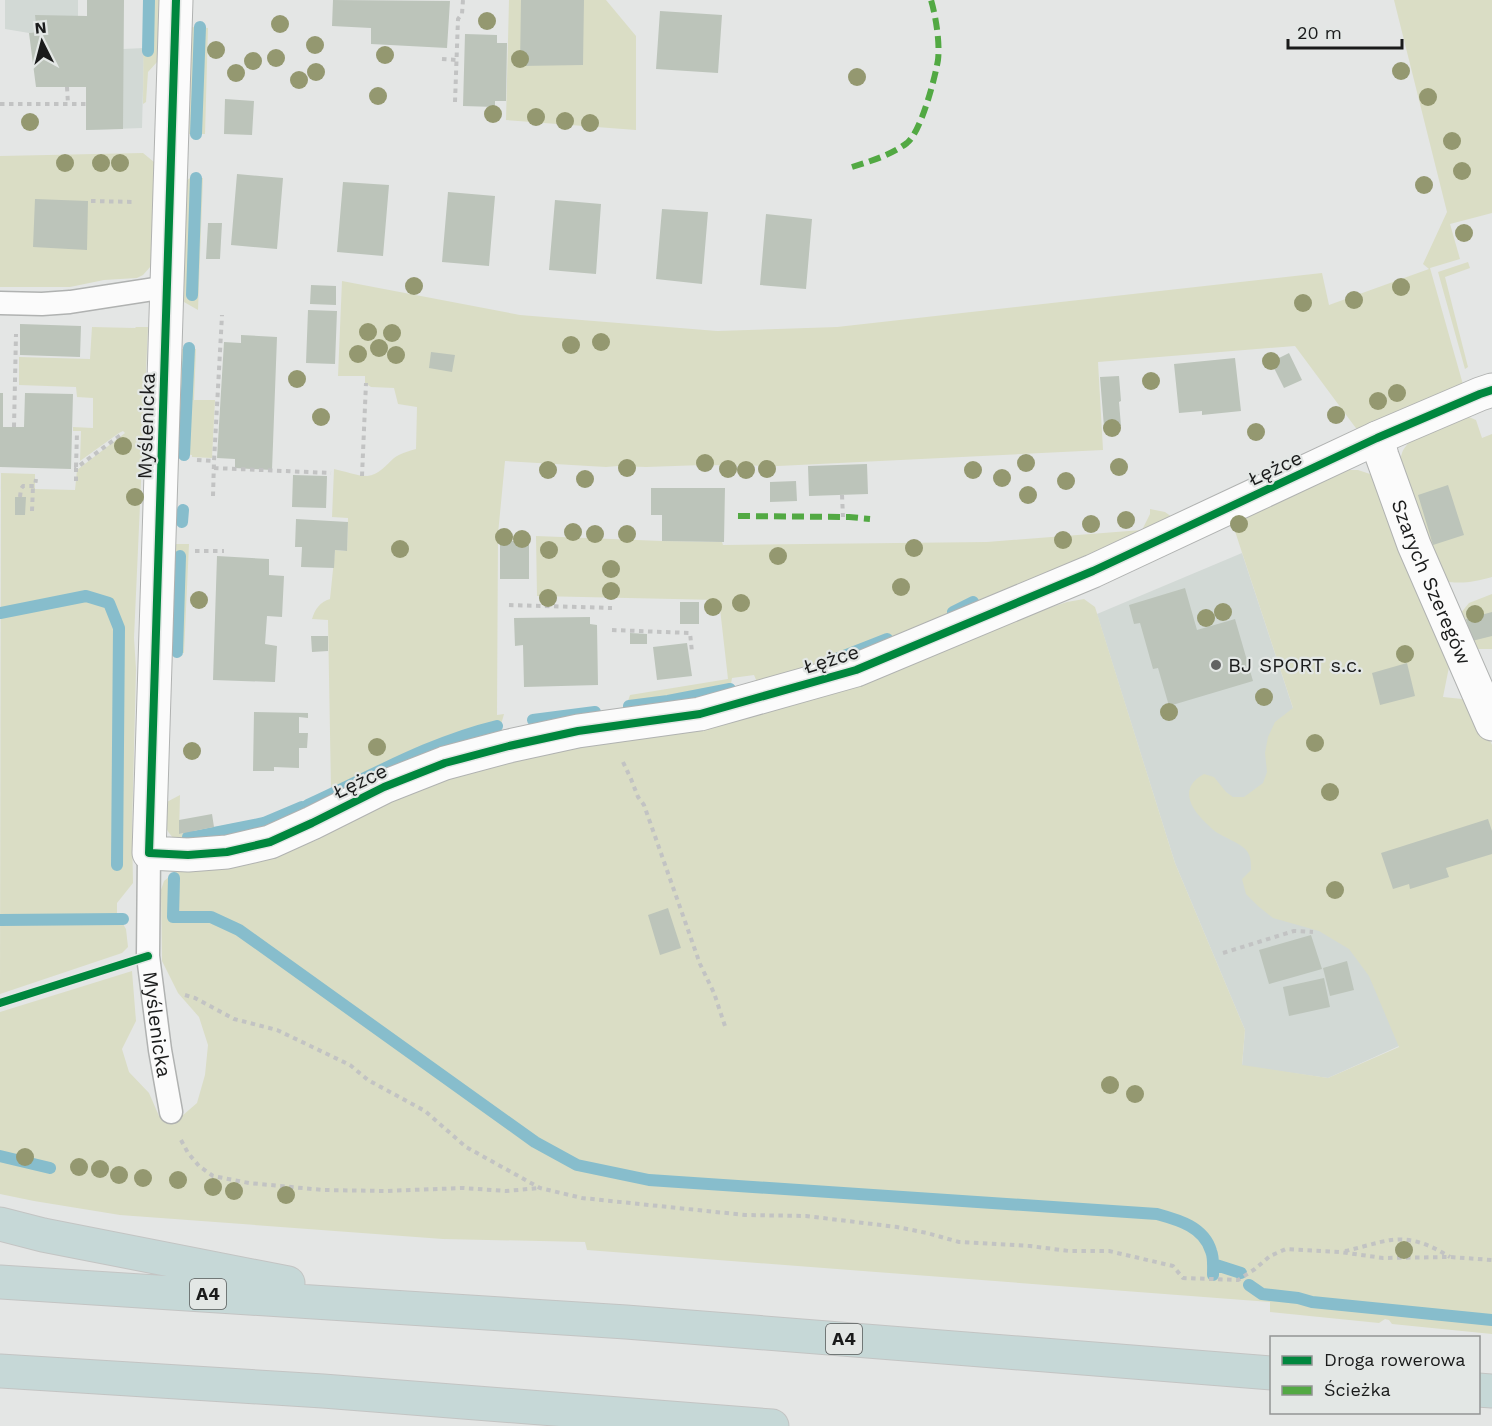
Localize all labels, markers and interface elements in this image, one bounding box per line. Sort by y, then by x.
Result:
north arrow [12,12,72,72]
scale bar [1288,12,1402,50]
text: N [34,18,47,38]
text: 20 m [1297,22,1342,43]
street label: Myślenicka [132,372,160,480]
street label: Łężce [1244,445,1306,491]
street label: Szarych Szeregów [1387,496,1477,668]
street label: Łężce [800,639,862,679]
place label: BJ SPORT s.c. [1228,653,1362,677]
marker: BJ SPORT s.c. [1209,658,1223,672]
street label: Łężce [329,758,391,804]
street label: Myślenicka [138,970,177,1079]
road number: A4 [190,1279,226,1309]
road number: A4 [826,1324,862,1354]
legend [1270,1336,1480,1414]
text: Droga rowerowa [1324,1349,1466,1370]
text: Ścieżka [1324,1379,1391,1400]

